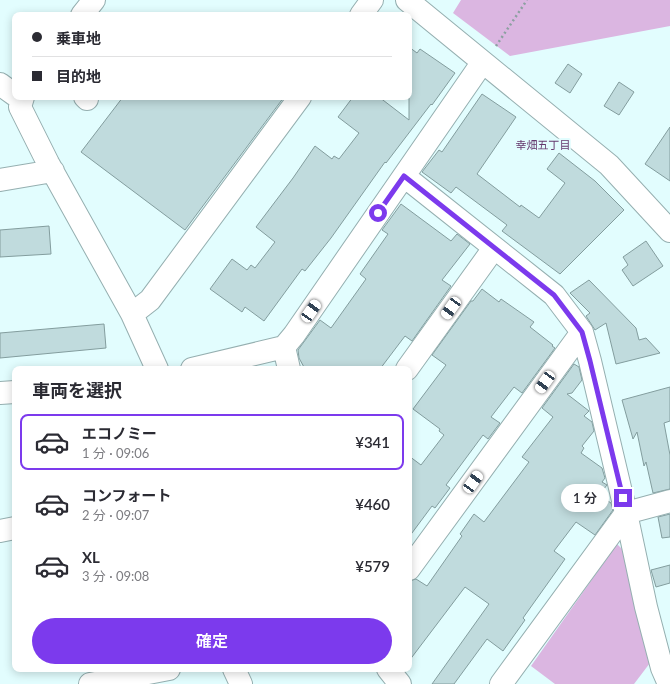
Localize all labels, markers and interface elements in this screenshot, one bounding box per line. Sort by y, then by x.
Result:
text: 乗車地 [56,29,101,47]
text: 目的地 [56,67,101,85]
district label: 幸畑五丁目 [516,138,571,151]
route start [369,204,387,222]
car [439,295,463,321]
car [299,298,323,324]
car [533,369,557,395]
text: 車両を選択 [32,379,122,401]
icon: car [34,424,70,460]
text: エコノミー [82,424,157,442]
text: ¥341 [355,433,390,451]
text: 1 分 · 09:06 [82,445,149,461]
car [461,469,485,495]
callout: 1 分 [561,484,609,512]
icon: car [34,486,70,522]
text: コンフォート [82,486,172,504]
route end [614,489,632,507]
text: 1 分 [573,490,597,506]
text: ¥460 [355,495,390,513]
text: 2 分 · 09:07 [82,507,149,523]
icon: car [34,548,70,584]
text: XL [82,548,100,566]
text: ¥579 [355,557,390,575]
text: 3 分 · 09:08 [82,568,149,584]
button: 確定 [32,618,392,664]

